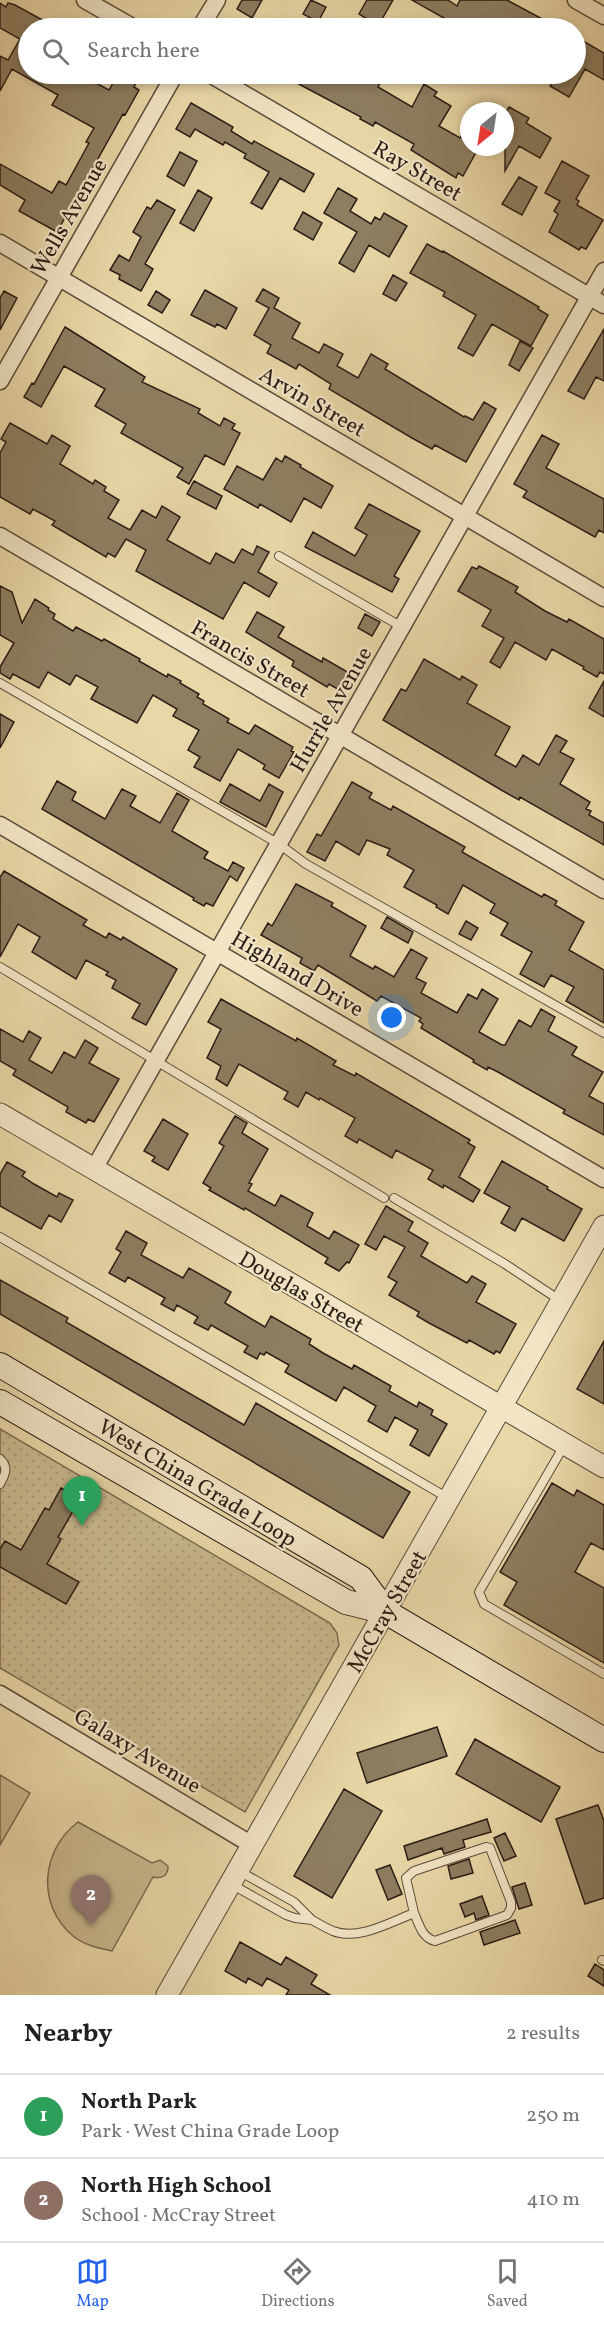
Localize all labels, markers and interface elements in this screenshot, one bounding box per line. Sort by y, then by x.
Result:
search box [18,18,586,84]
icon: search [39,35,72,68]
text: Search here [87,36,200,67]
north arrow [460,102,514,156]
street label: Ray Street [366,134,467,210]
street label: Wells Avenue [24,153,116,281]
street label: Arvin Street [253,360,371,446]
street label: Francis Street [184,614,315,707]
street label: Hurrle Avenue [284,642,381,779]
street label: Highland Drive [225,925,369,1026]
your location [377,1003,406,1032]
street label: Douglas Street [232,1245,370,1342]
street label: West China Grade Loop [92,1412,302,1556]
pin: 1 [62,1476,101,1526]
street label: McCray Street [340,1545,436,1679]
street label: Galaxy Avenue [67,1702,206,1802]
pin: 2 [72,1876,110,1925]
text: Nearby [24,2016,113,2052]
text: 2 results [506,2020,580,2048]
text: North Park [81,2087,197,2118]
text: 1 [39,2102,48,2130]
text: 250 m [526,2102,580,2130]
text: Park · West China Grade Loop [81,2118,339,2146]
text: North High School [81,2171,271,2202]
text: 2 [38,2186,49,2214]
text: 410 m [527,2186,580,2214]
text: School · McCray Street [81,2202,276,2230]
tab: Map [76,2255,109,2313]
tab: Directions [261,2255,335,2313]
tab: Saved [487,2255,528,2313]

